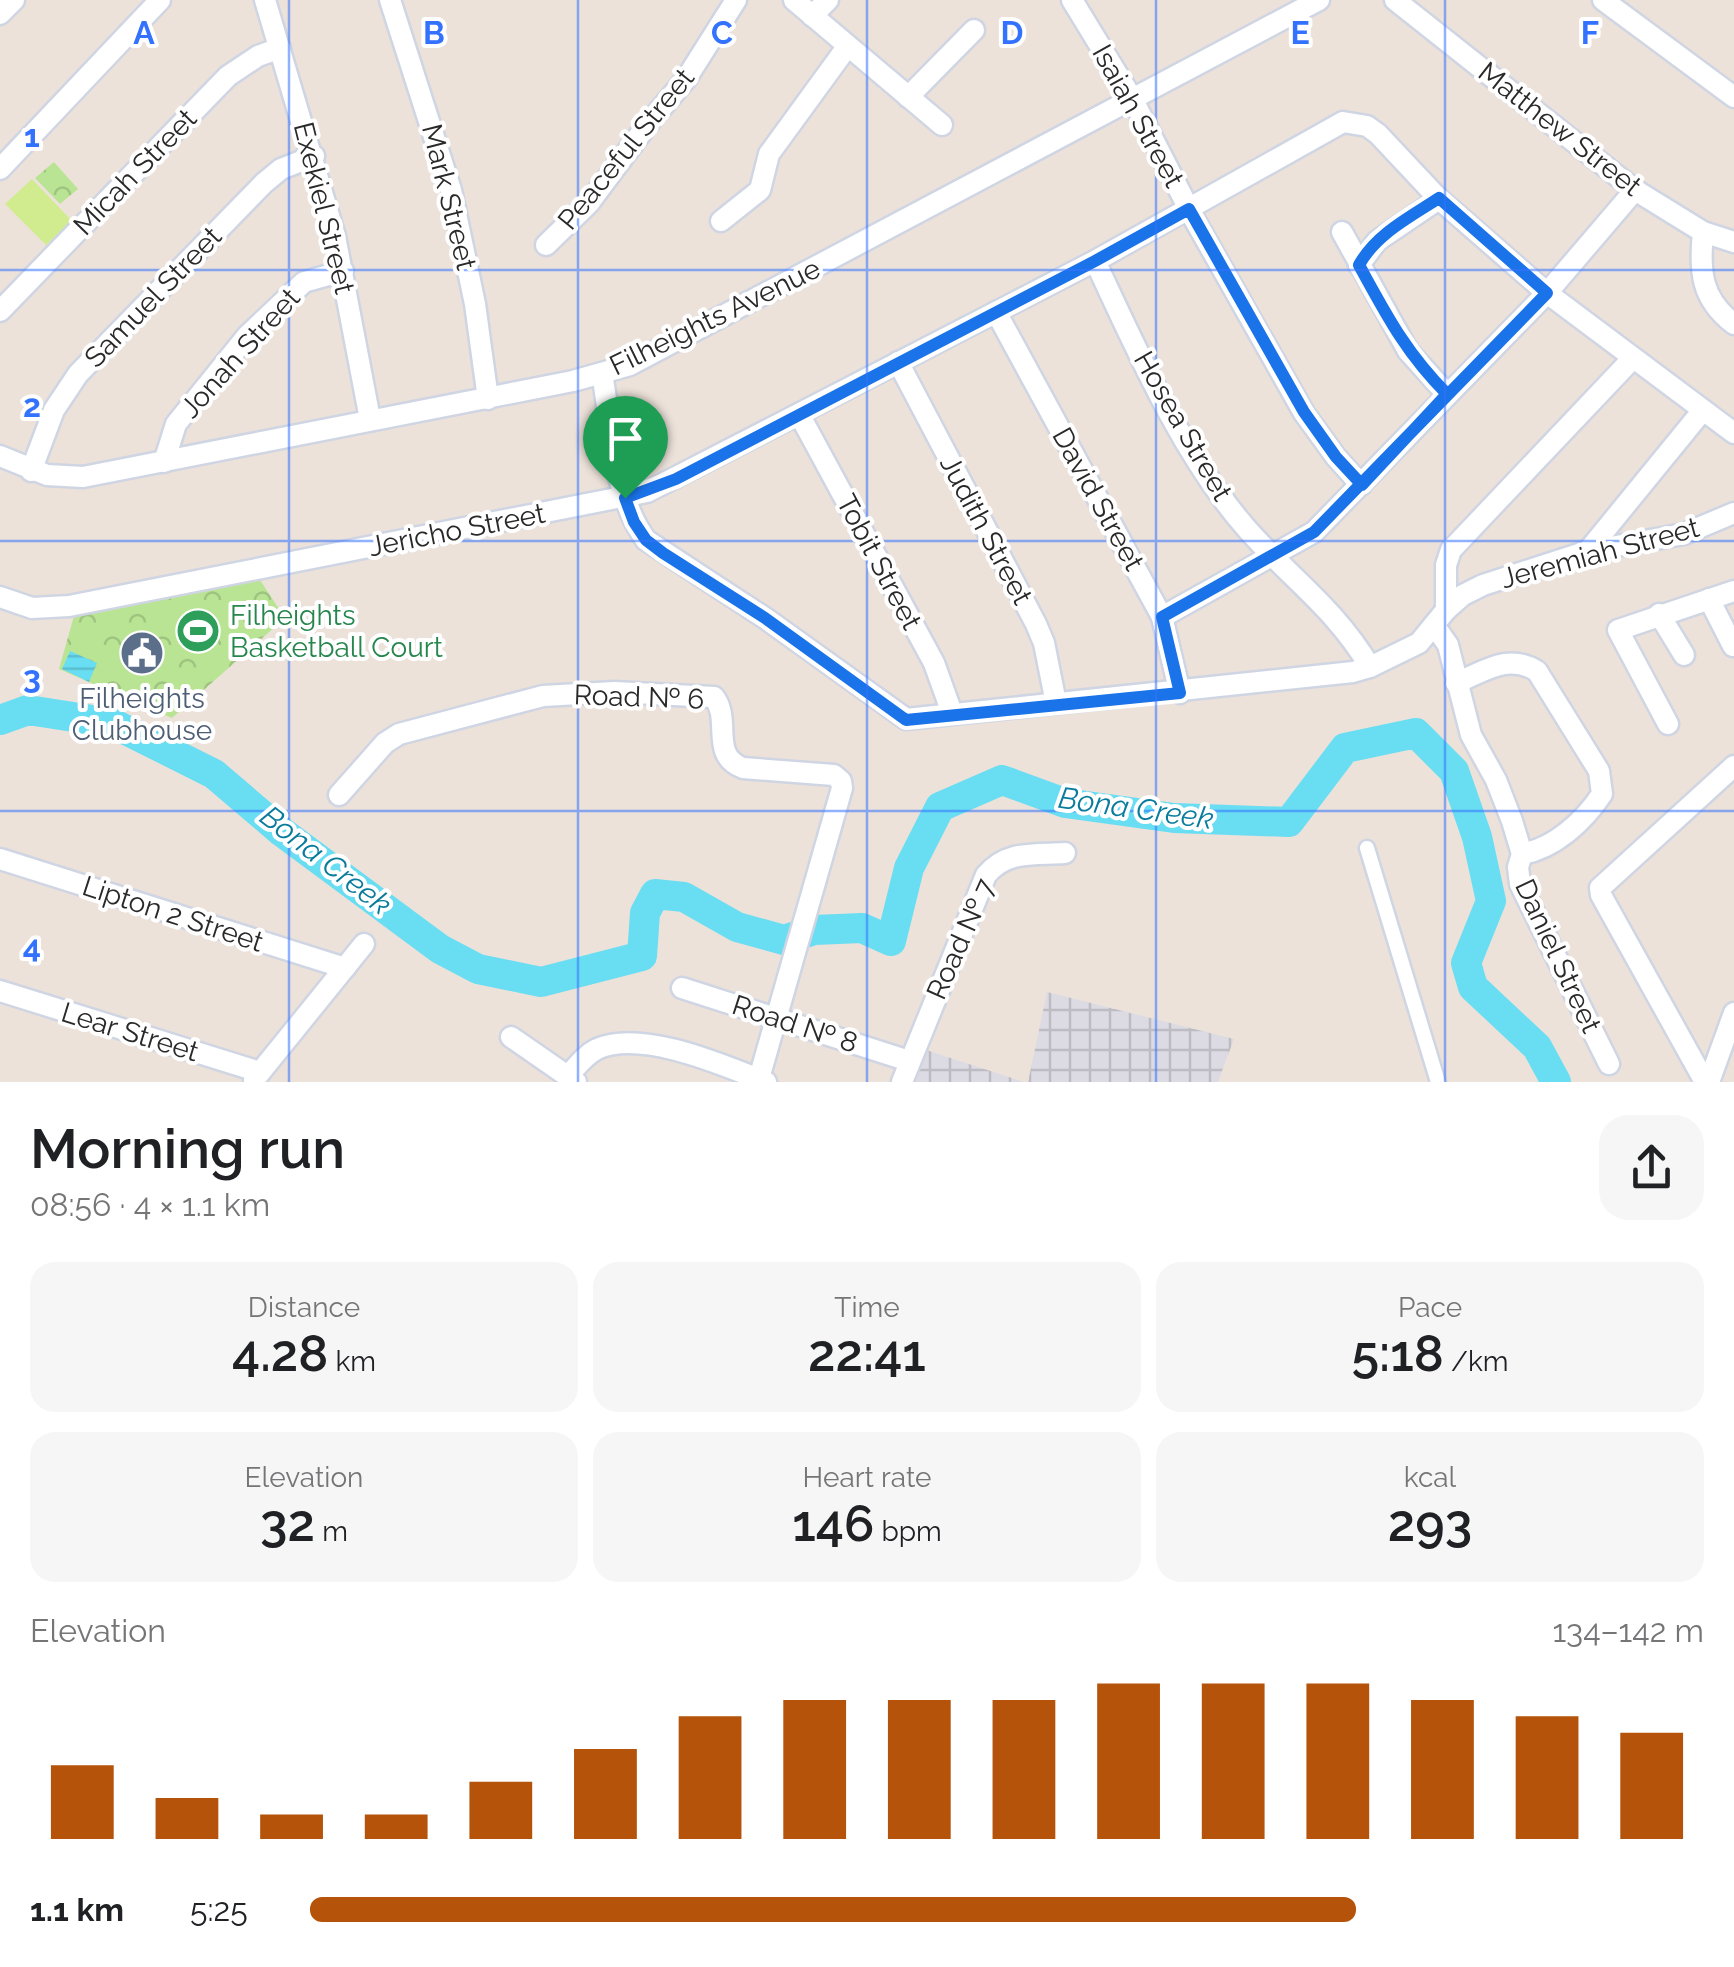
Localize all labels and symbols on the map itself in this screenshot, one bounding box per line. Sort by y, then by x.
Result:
text: A [133,14,155,51]
text: B [423,14,445,51]
text: C [711,14,733,51]
text: D [1001,14,1023,51]
text: E [1290,14,1310,51]
text: F [1581,14,1599,51]
street label: Isaiah Street [1085,39,1191,194]
street label: Matthew Street [1472,55,1648,203]
street label: Peaceful Street [551,61,701,236]
street label: Micah Street [67,102,204,242]
text: 1 [24,117,40,154]
street label: Exekiel Street [287,119,361,298]
street label: Mark Street [415,121,483,274]
street label: Samuel Street [78,219,229,374]
street label: Filheights Avenue [604,252,826,382]
street label: Jonah Street [173,281,307,424]
street label: Hosea Street [1127,345,1239,507]
text: 2 [23,387,41,424]
pin [583,396,668,499]
street label: David Street [1045,422,1151,577]
street label: Judith Street [933,450,1039,611]
street label: Tobit Street [830,489,929,636]
street label: Jericho Street [366,497,548,563]
street label: Jeremiah Street [1497,511,1703,595]
place label: Filheights Basketball Court [230,599,444,664]
sports icon: Filheights Basketball Court [175,608,221,654]
public building icon: Filheights Clubhouse [119,630,165,676]
text: 3 [23,658,41,695]
street label: Road № 6 [573,678,705,716]
place label: Filheights Clubhouse [72,682,212,747]
water label: Bona Creek [1056,780,1216,836]
water label: Bona Creek [254,798,398,922]
street label: Lipton 2 Street [78,869,268,959]
street label: Road № 7 [920,874,1002,1004]
street label: Daniel Street [1508,874,1608,1039]
text: 4 [23,928,41,965]
street label: Road № 8 [728,988,862,1060]
street label: Lear Street [57,996,203,1069]

